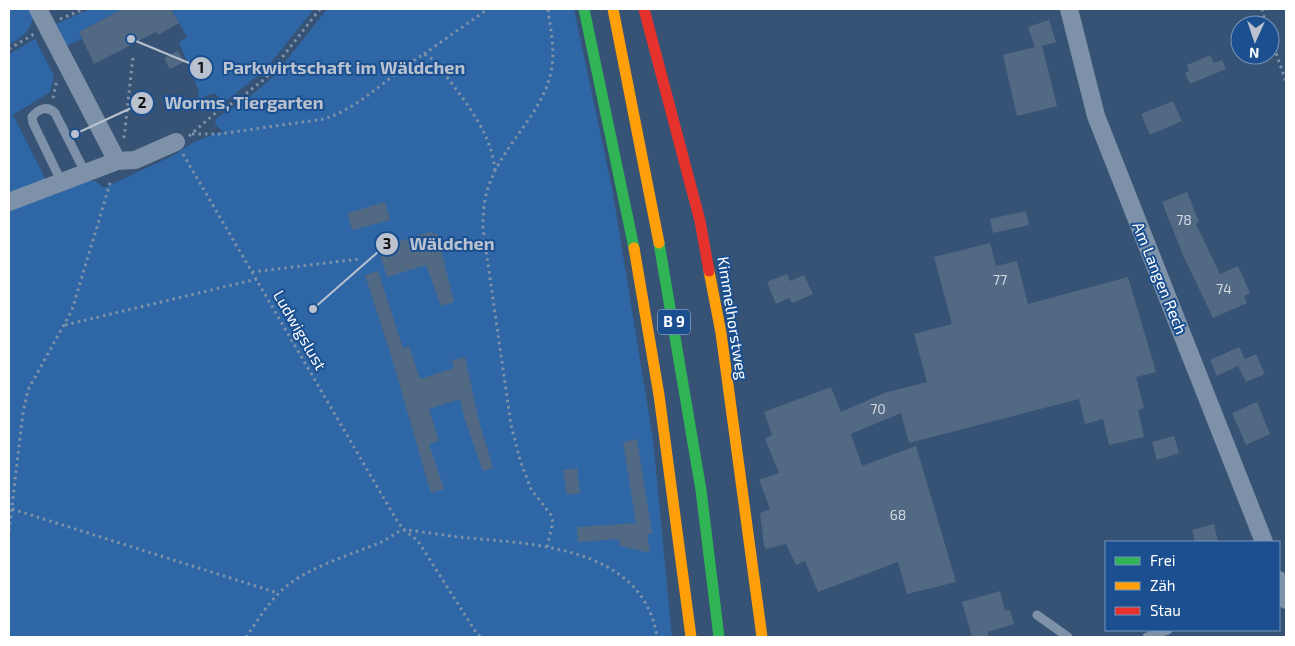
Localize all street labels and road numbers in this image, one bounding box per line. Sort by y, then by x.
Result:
street label: Am Langen Rech [1129,219,1192,337]
street label: Kimmelhorstweg [714,255,753,381]
street label: Ludwigslust [270,287,331,373]
road number: B 9 [658,310,690,334]

